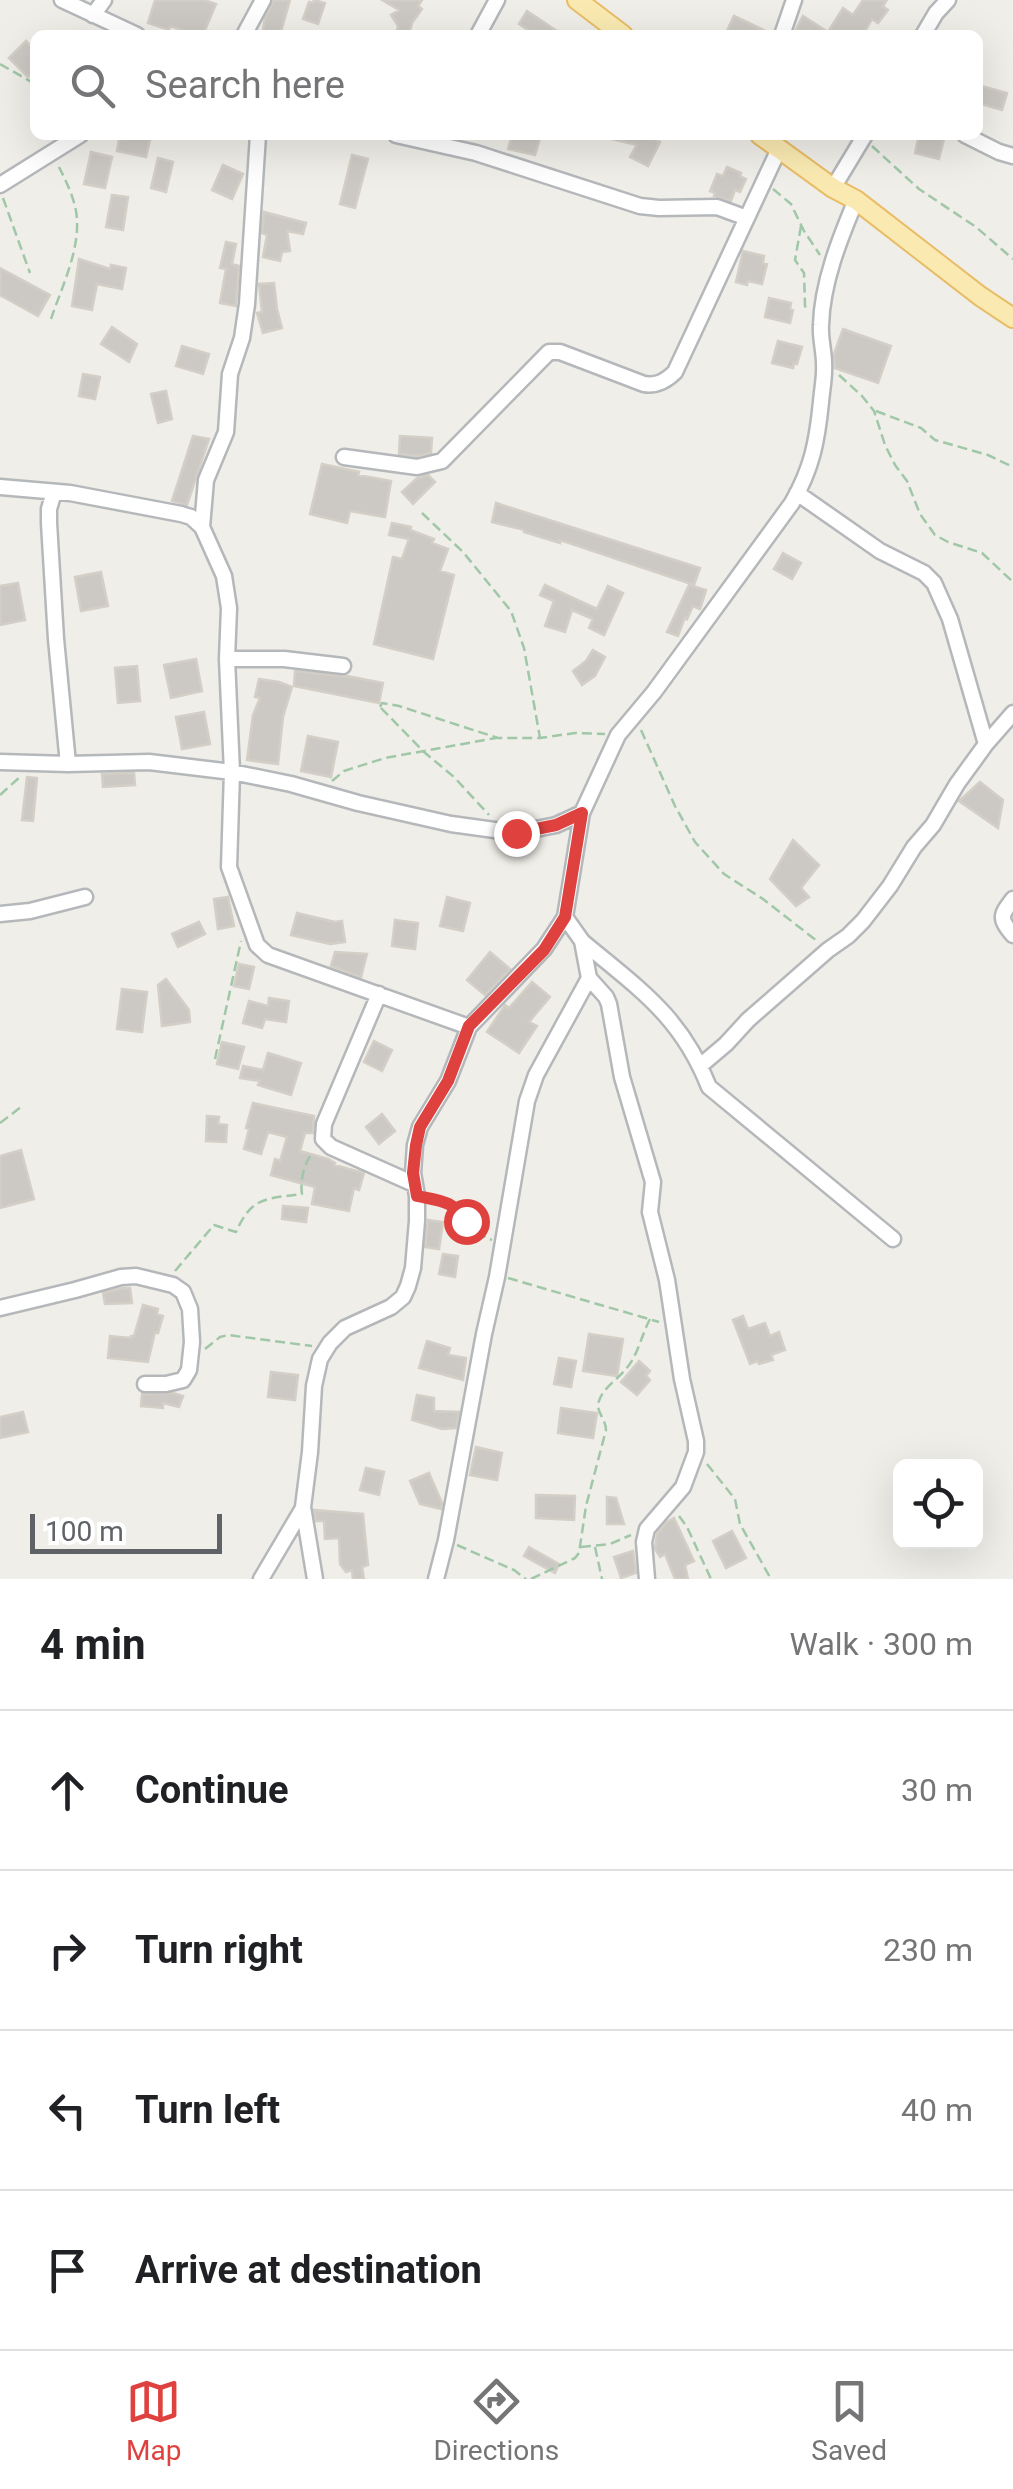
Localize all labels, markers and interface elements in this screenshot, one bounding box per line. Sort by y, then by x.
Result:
search box [30,30,983,140]
icon: search [65,58,120,113]
text: Search here [145,63,345,107]
route end [494,811,540,857]
route start [444,1199,490,1245]
map controls [893,1459,983,1549]
button: locate [893,1459,983,1549]
scale bar [30,1509,222,1554]
text: 100 m [45,1515,124,1548]
text: 4 min [40,1620,146,1669]
text: Walk · 300 m [790,1625,973,1663]
icon: ahead [40,1763,95,1818]
text: Continue [135,1768,289,1812]
text: 30 m [901,1771,973,1809]
icon: right [40,1923,95,1978]
text: Turn right [135,1928,303,1972]
text: 230 m [883,1931,973,1969]
icon: left [40,2083,95,2138]
text: Turn left [135,2088,280,2132]
text: 40 m [901,2091,973,2129]
icon: arrive [40,2243,95,2298]
text: Arrive at destination [135,2248,482,2292]
tab: Map [126,2374,181,2467]
tab: Directions [433,2374,559,2467]
tab: Saved [811,2374,887,2467]

